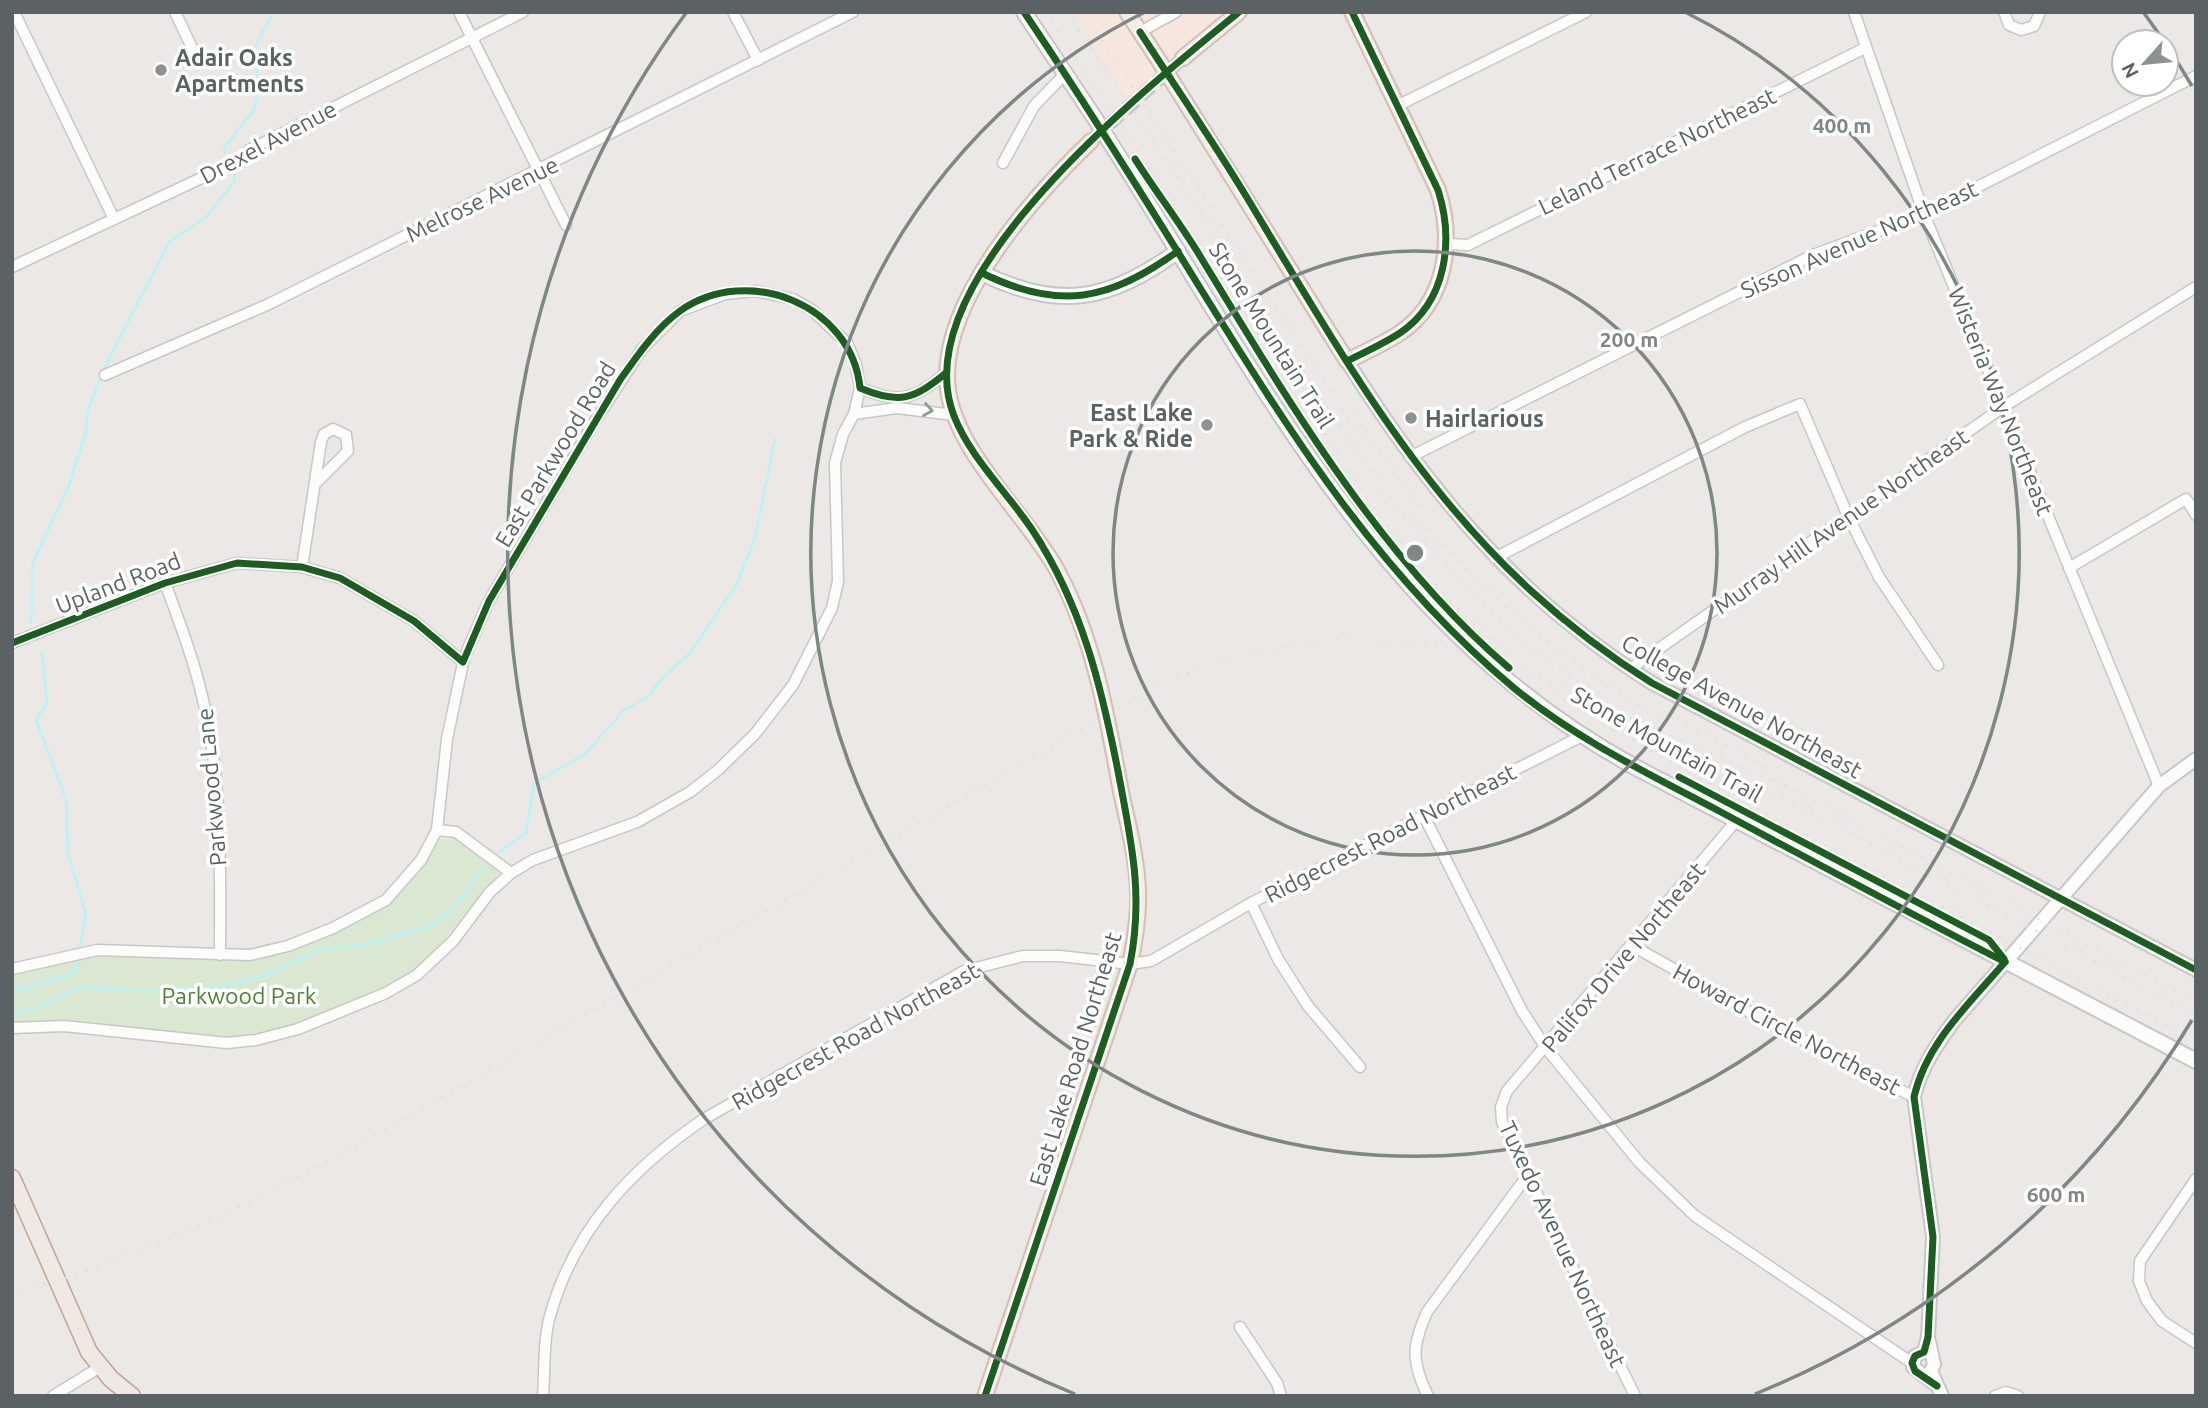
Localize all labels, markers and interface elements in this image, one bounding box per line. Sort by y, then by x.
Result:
north arrow [2110,28,2180,98]
place label: Adair Oaks Apartments [175,45,304,96]
text: N [2117,59,2143,82]
marker: Adair Oaks Apartments [153,62,169,78]
street label: Leland Terrace Northeast [1534,83,1780,219]
street label: Drexel Avenue [196,96,340,188]
text: 400 m [1813,113,1871,137]
street label: Melrose Avenue [402,151,562,247]
street label: Sisson Avenue Northeast [1737,175,1981,303]
street label: Stone Mountain Trail [1205,238,1339,432]
street label: Wisteria Way Northeast [1944,283,2058,519]
text: 200 m [1600,327,1658,351]
street label: East Parkwood Road [490,357,620,551]
place label: East Lake Park & Ride [1069,400,1193,451]
one-way arrow [923,402,934,417]
place label: Hairlarious [1425,406,1544,431]
marker: Hairlarious [1403,410,1419,426]
marker: East Lake Park & Ride [1199,417,1215,433]
street label: Murray Hill Avenue Northeast [1709,423,1973,619]
centre of rings [1403,541,1427,565]
street label: Upland Road [52,548,184,618]
street label: College Avenue Northeast [1618,629,1866,783]
street label: Stone Mountain Trail [1567,681,1767,807]
street label: Parkwood Lane [192,707,230,867]
street label: Ridgecrest Road Northeast [1260,759,1520,907]
street label: Palifox Drive Northeast [1536,857,1710,1057]
street label: East Lake Road Northeast [1024,929,1126,1189]
street label: Ridgecrest Road Northeast [727,958,983,1114]
street label: Howard Circle Northeast [1669,958,1905,1100]
park label: Parkwood Park [162,983,317,1008]
street label: Tuxedo Avenue Northeast [1495,1117,1631,1371]
text: 600 m [2027,1182,2085,1206]

